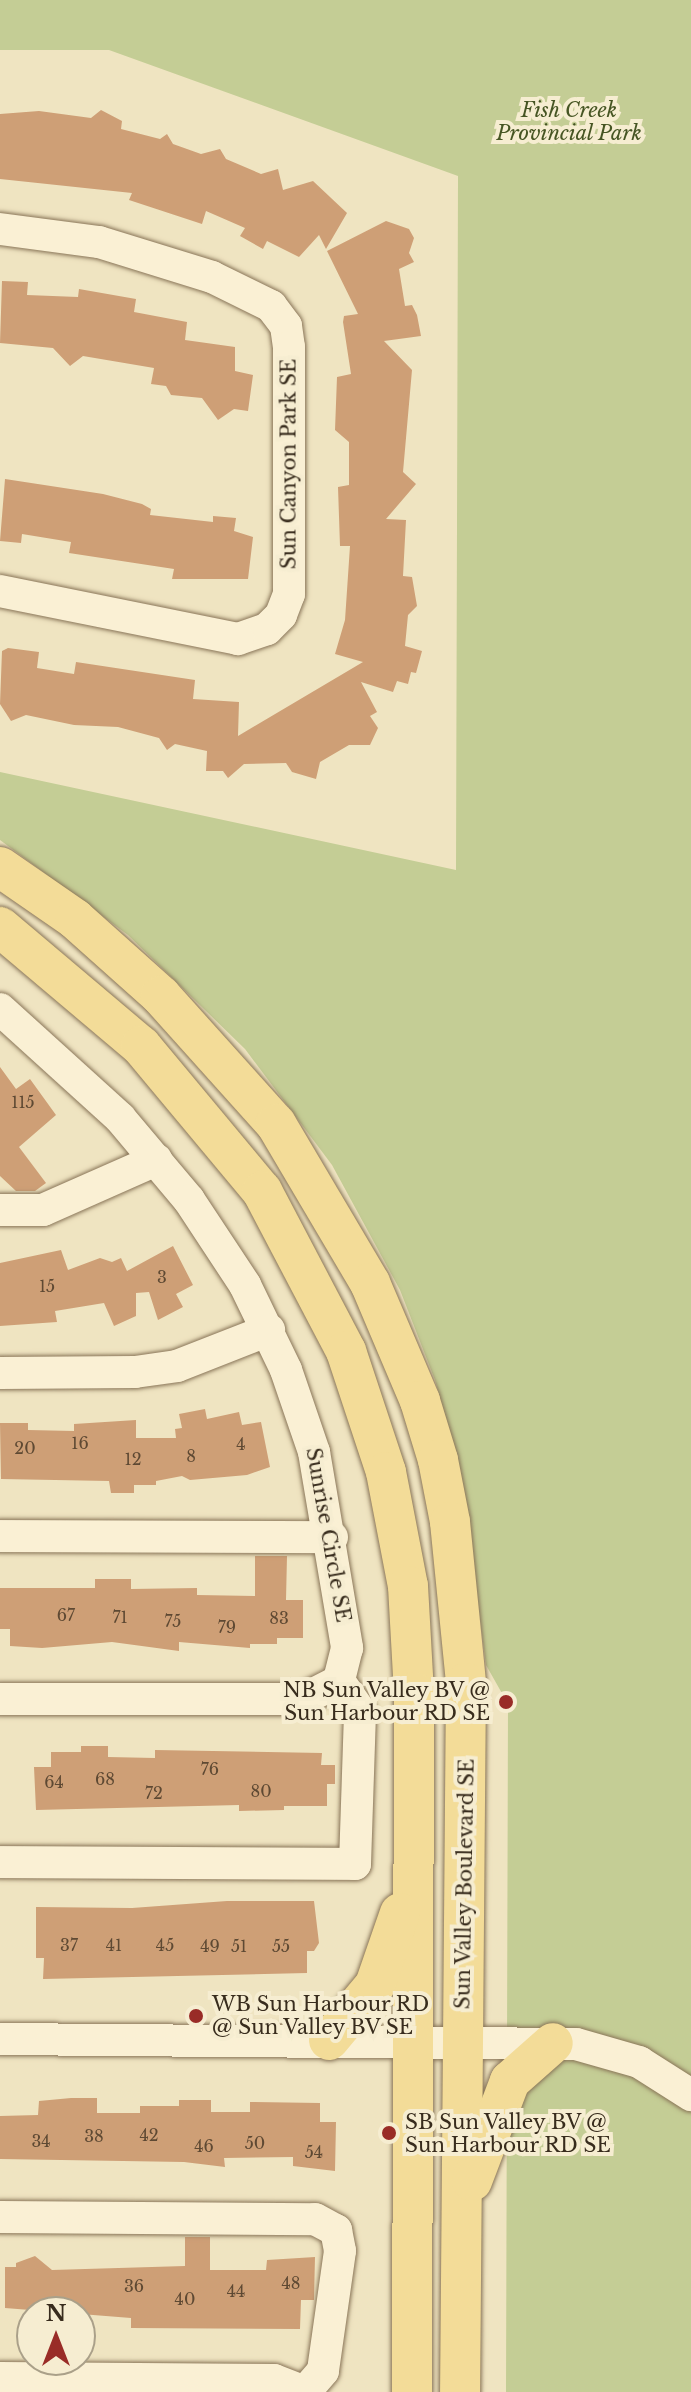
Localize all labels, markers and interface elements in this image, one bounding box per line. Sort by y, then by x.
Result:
park label: Fish Creek Provincial Park [496,99,642,146]
street label: Sun Canyon Park SE [277,359,301,569]
house number: 115 [11,1092,35,1112]
house number: 3 [157,1267,167,1287]
house number: 15 [39,1276,55,1296]
house number: 16 [71,1433,89,1453]
house number: 4 [236,1434,246,1454]
house number: 20 [14,1438,36,1458]
house number: 8 [186,1446,196,1466]
street label: Sunrise Circle SE [301,1446,355,1624]
house number: 12 [125,1449,141,1469]
house number: 67 [57,1605,75,1625]
house number: 71 [112,1607,128,1627]
house number: 83 [269,1608,289,1628]
house number: 75 [165,1611,181,1631]
house number: 79 [218,1617,236,1637]
place label: NB Sun Valley BV @ Sun Harbour RD SE [281,1678,490,1725]
marker: NB Sun Valley BV @ Sun Harbour RD SE [497,1693,515,1711]
street label: Sun Valley Boulevard SE [451,1758,479,2010]
house number: 76 [201,1759,219,1779]
house number: 68 [95,1769,115,1789]
house number: 64 [44,1772,64,1792]
house number: 80 [250,1781,272,1801]
house number: 72 [145,1783,163,1803]
house number: 37 [60,1935,78,1955]
house number: 41 [106,1935,122,1955]
house number: 45 [156,1935,174,1955]
house number: 49 [200,1936,220,1956]
house number: 51 [231,1936,247,1956]
house number: 55 [272,1936,290,1956]
place label: WB Sun Harbour RD @ Sun Valley BV SE [212,1992,430,2039]
marker: WB Sun Harbour RD @ Sun Valley BV SE [187,2007,205,2025]
place label: SB Sun Valley BV @ Sun Harbour RD SE [405,2110,611,2157]
marker: SB Sun Valley BV @ Sun Harbour RD SE [380,2124,398,2142]
house number: 42 [139,2125,159,2145]
house number: 38 [84,2126,104,2146]
house number: 34 [31,2131,51,2151]
house number: 50 [245,2133,265,2153]
house number: 46 [194,2136,214,2156]
house number: 54 [305,2142,323,2162]
house number: 48 [281,2273,301,2293]
house number: 36 [124,2276,144,2296]
house number: 44 [227,2281,245,2301]
house number: 40 [175,2289,195,2309]
north arrow [16,2296,96,2376]
text: N [46,2300,66,2327]

